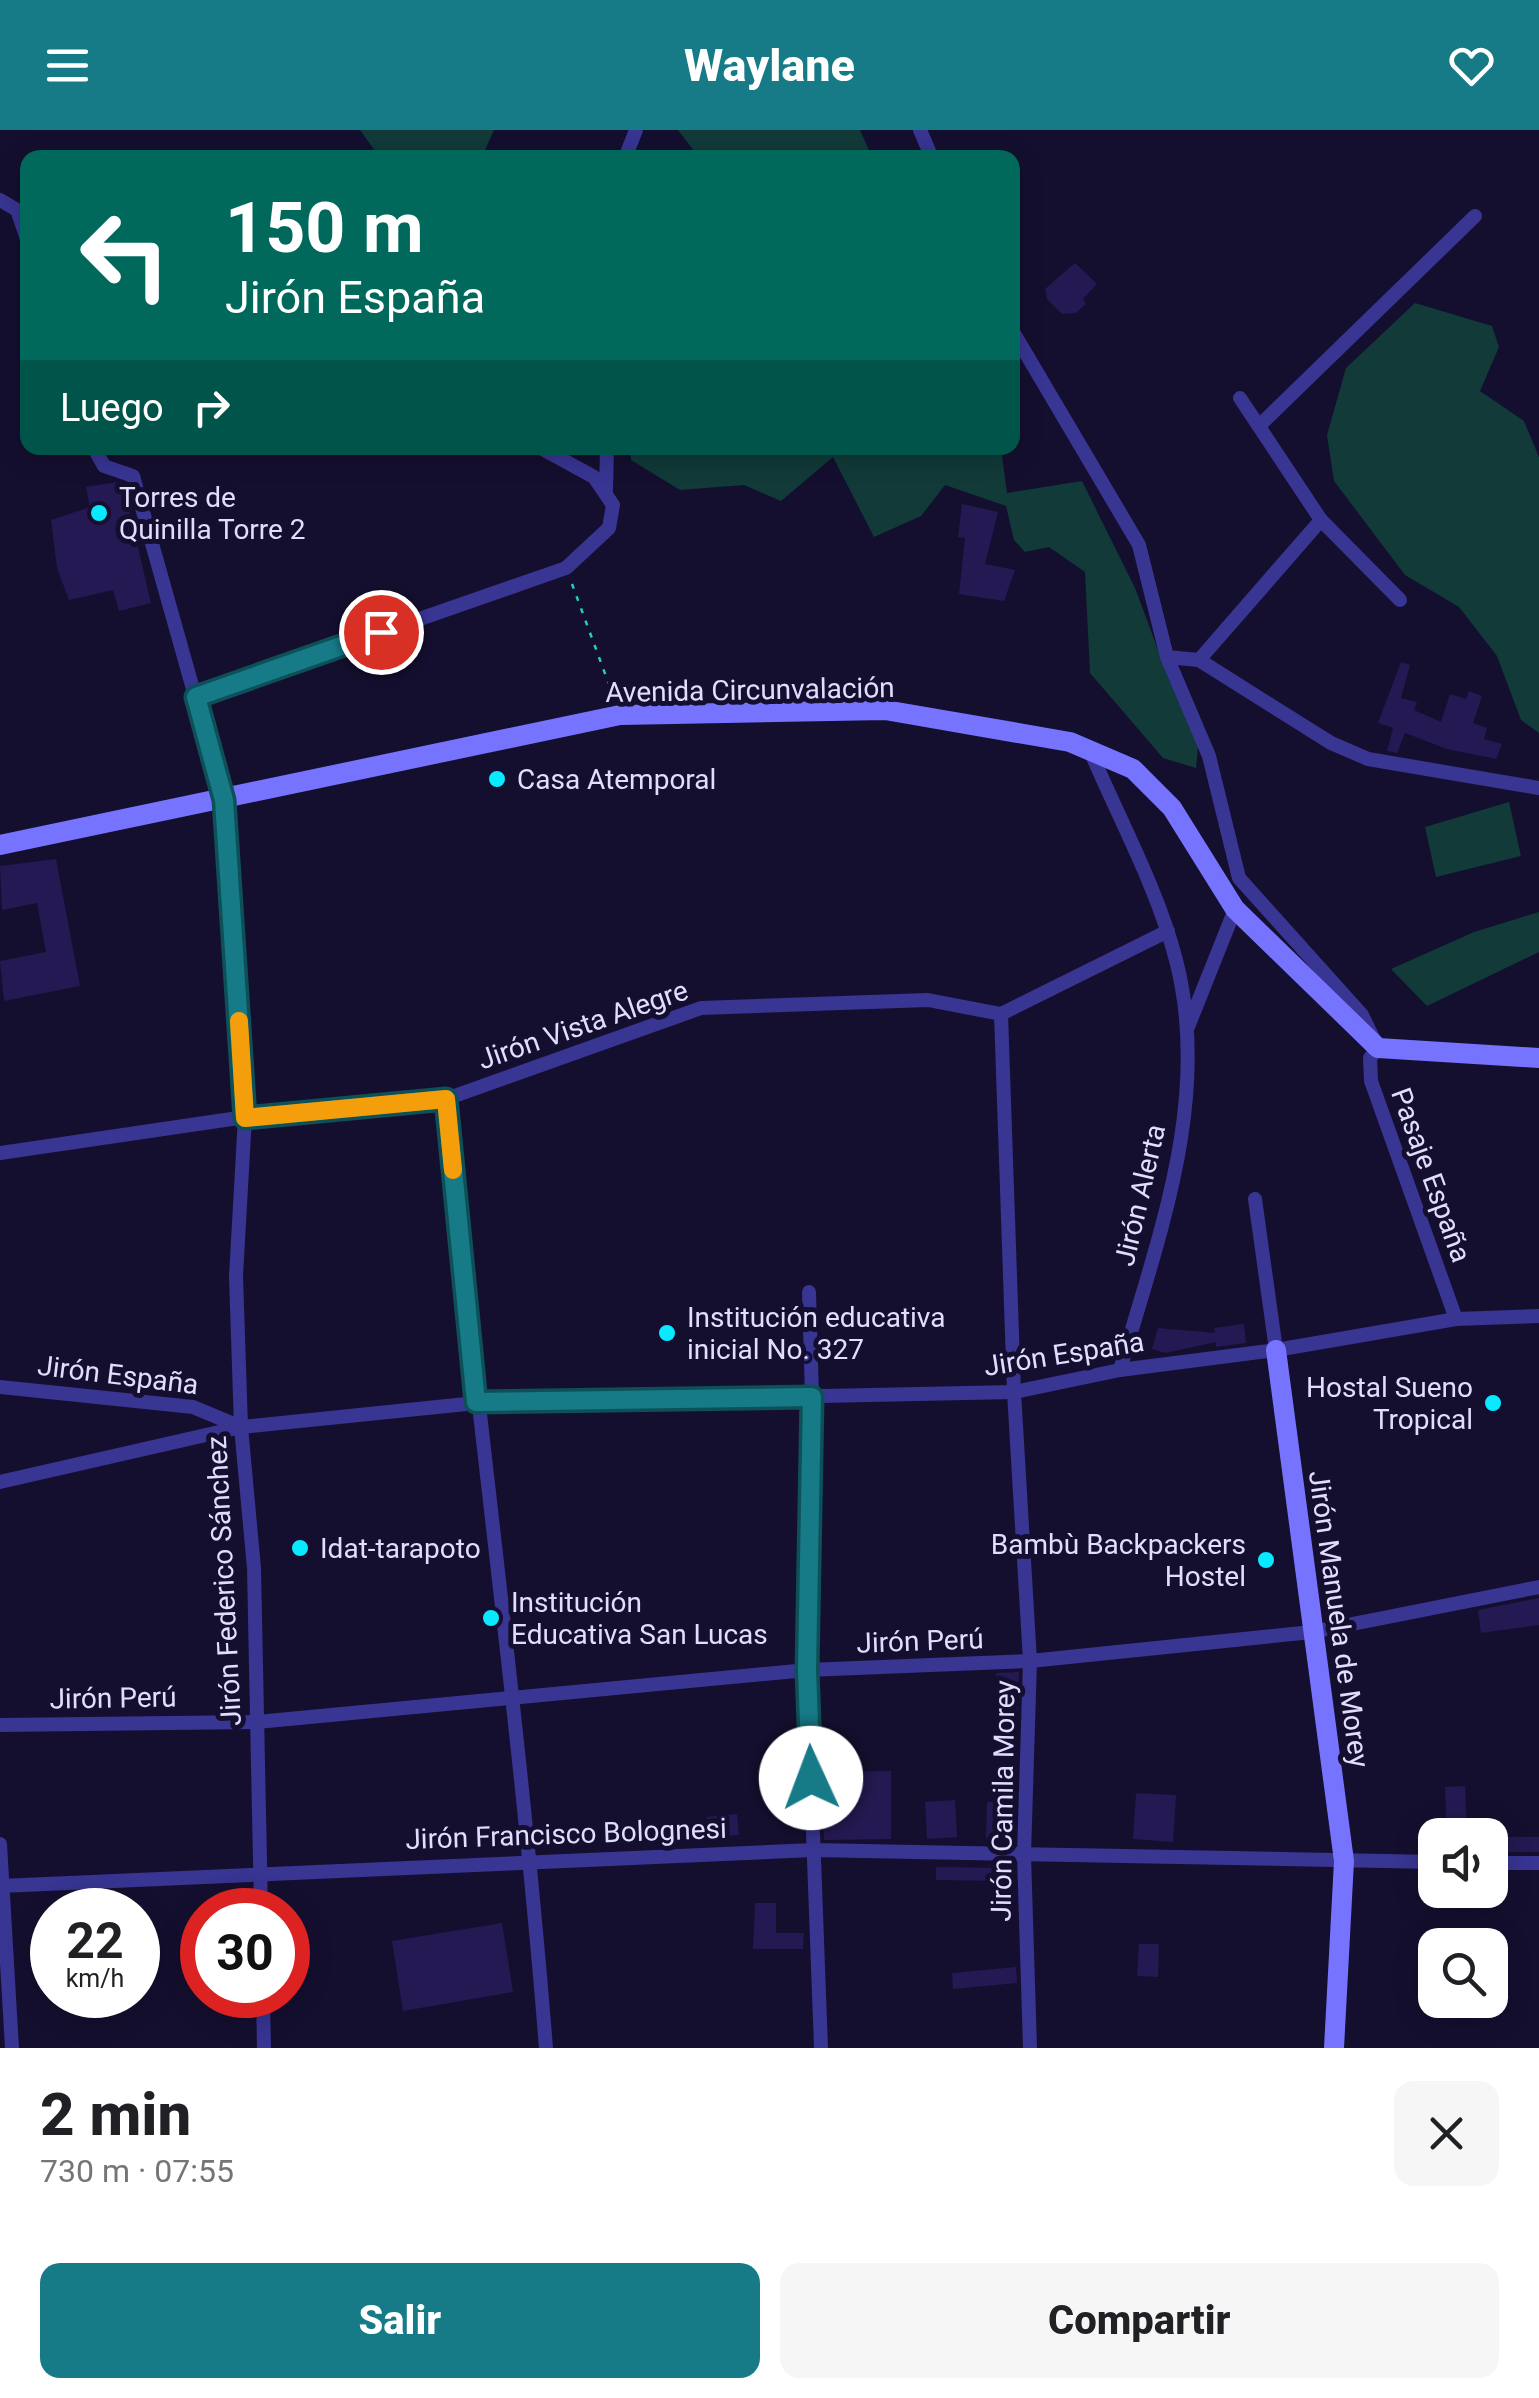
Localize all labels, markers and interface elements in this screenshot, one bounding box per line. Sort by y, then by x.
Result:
icon: menu [40,38,95,93]
icon: heart [1444,38,1499,93]
text: Waylane [684,39,855,92]
text: 150 m [225,187,424,269]
icon: left [60,190,190,320]
text: Jirón España [225,271,485,324]
icon: right [184,380,239,435]
text: Luego [60,386,164,430]
place label: Torres de Quinilla Torre 2 [119,481,306,546]
marker: Torres de Quinilla Torre 2 [88,502,110,524]
pin [339,590,424,675]
icon: arrive [354,605,409,660]
street label: Avenida Circunvalación [605,671,895,709]
place label: Casa Atemporal [517,763,716,796]
marker: Casa Atemporal [486,768,508,790]
street label: Jirón Vista Alegre [474,974,692,1076]
street label: Pasaje España [1384,1083,1478,1267]
street label: Jirón Alerta [1108,1121,1172,1269]
place label: Institución educativa inicial No. 327 [687,1301,945,1366]
marker: Institución educativa inicial No. 327 [656,1322,678,1344]
street label: Jirón España [981,1325,1147,1383]
street label: Jirón España [36,1349,200,1401]
place label: Hostal Sueno Tropical [1306,1371,1473,1436]
marker: Hostal Sueno Tropical [1482,1392,1504,1414]
street label: Jirón Federico Sánchez [200,1435,248,1727]
street label: Jirón Manuela de Morey [1302,1468,1376,1770]
place label: Bambù Backpackers Hostel [991,1528,1246,1593]
place label: Idat-tarapoto [320,1532,481,1565]
marker: Idat-tarapoto [289,1537,311,1559]
marker: Bambù Backpackers Hostel [1255,1549,1277,1571]
place label: Institución Educativa San Lucas [511,1586,768,1651]
marker: Institución Educativa San Lucas [480,1607,502,1629]
street label: Jirón Perú [856,1622,984,1660]
street label: Jirón Perú [49,1680,177,1716]
street label: Jirón Camila Morey [984,1680,1022,1922]
position arrow [759,1726,863,1830]
street label: Jirón Francisco Bolognesi [405,1812,727,1856]
map controls [1418,1818,1508,2018]
button: sound [1418,1818,1508,1908]
speed limit sign: 30 [180,1888,310,2018]
text: 22 [66,1912,124,1970]
button: search [1418,1928,1508,2018]
text: km/h [66,1964,124,1993]
text: 2 min [40,2079,191,2150]
button: close [1394,2081,1499,2186]
text: 730 m · 07:55 [40,2152,234,2190]
button: Salir [40,2263,760,2378]
button: Compartir [780,2263,1499,2378]

